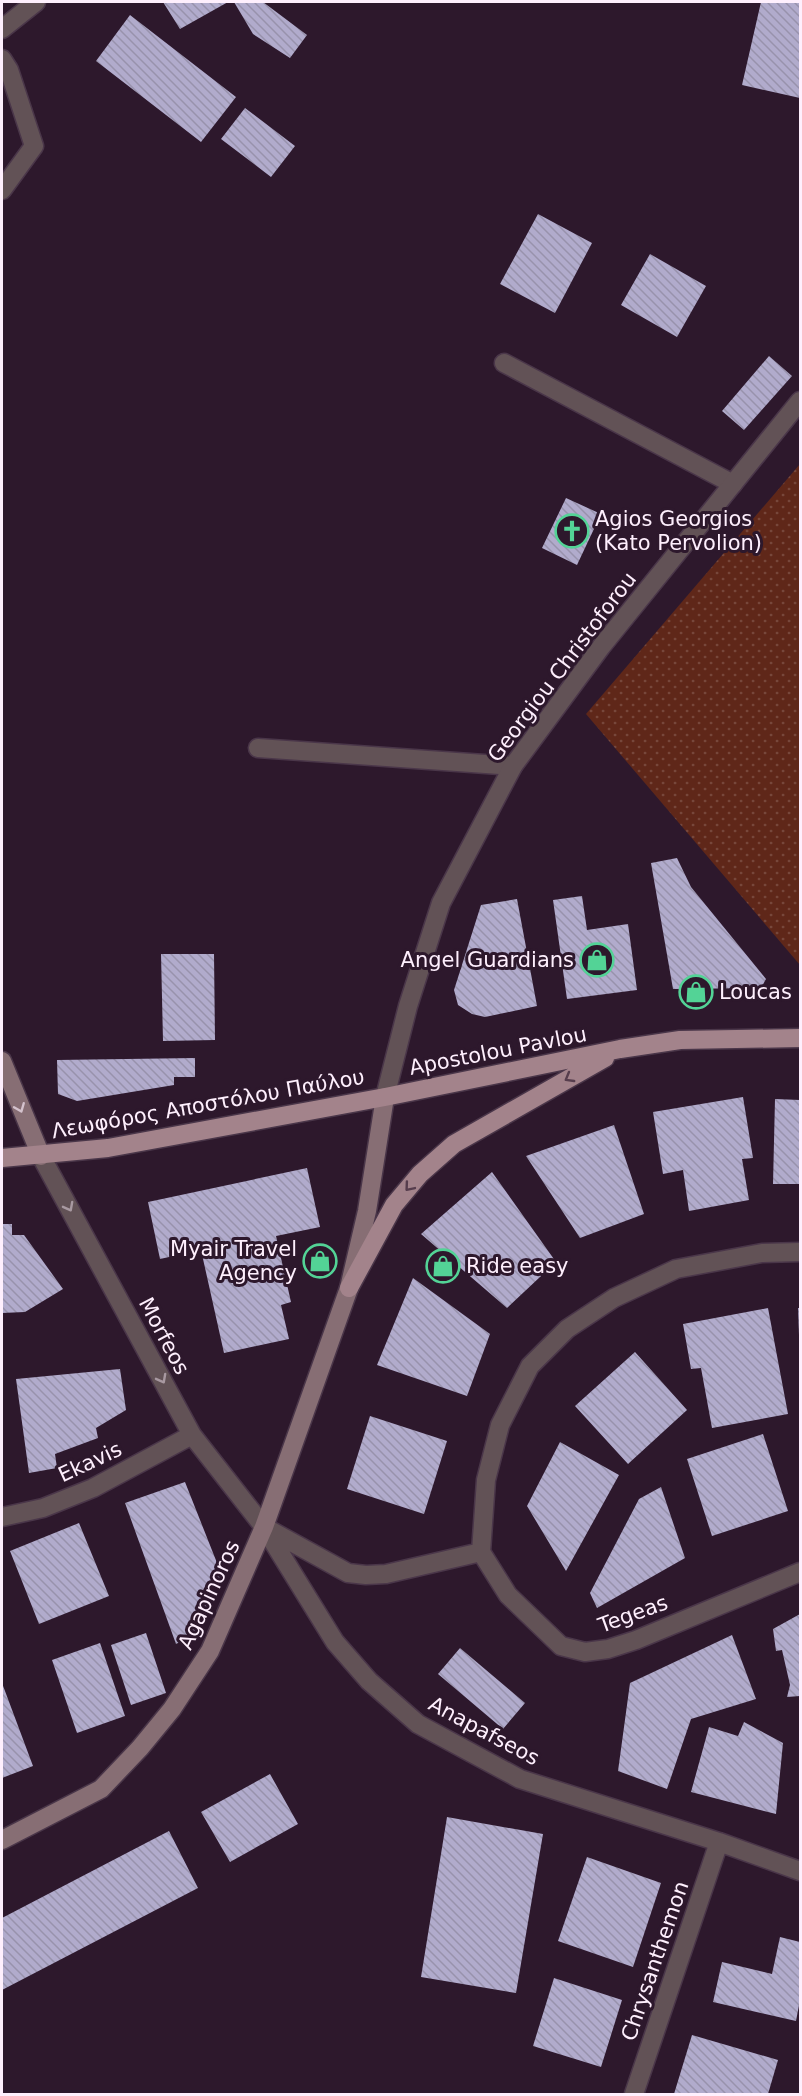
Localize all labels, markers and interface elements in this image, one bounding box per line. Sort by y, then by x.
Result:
place label: Agios Georgios (Kato Pervolion) [595,507,762,555]
church icon: Agios Georgios (Kato Pervolion) [554,513,590,549]
street label: Georgiou Christoforou [483,567,641,767]
shop icon: Angel Guardians [579,942,615,978]
place label: Angel Guardians [401,948,574,972]
shop icon: Loucas [678,974,714,1010]
place label: Loucas [719,980,792,1004]
street label: Apostolou Pavlou [407,1022,589,1080]
street label: Λεωφόρος Αποστόλου Παύλου [50,1065,366,1143]
one-way arrow [565,1071,575,1082]
one-way arrow [13,1102,25,1113]
one-way arrow [405,1180,416,1191]
one-way arrow [62,1201,73,1211]
place label: Myair Travel Agency [170,1237,297,1285]
shop icon: Myair Travel Agency [302,1243,338,1279]
shop icon: Ride easy [425,1248,461,1284]
place label: Ride easy [466,1254,569,1278]
street label: Morfeos [134,1293,194,1379]
one-way arrow [155,1372,166,1383]
street label: Ekavis [55,1437,125,1487]
street label: Agapinoros [173,1537,245,1653]
street label: Tegeas [594,1590,671,1638]
street label: Anapafseos [425,1692,543,1770]
street label: Chrysanthemon [616,1878,694,2044]

